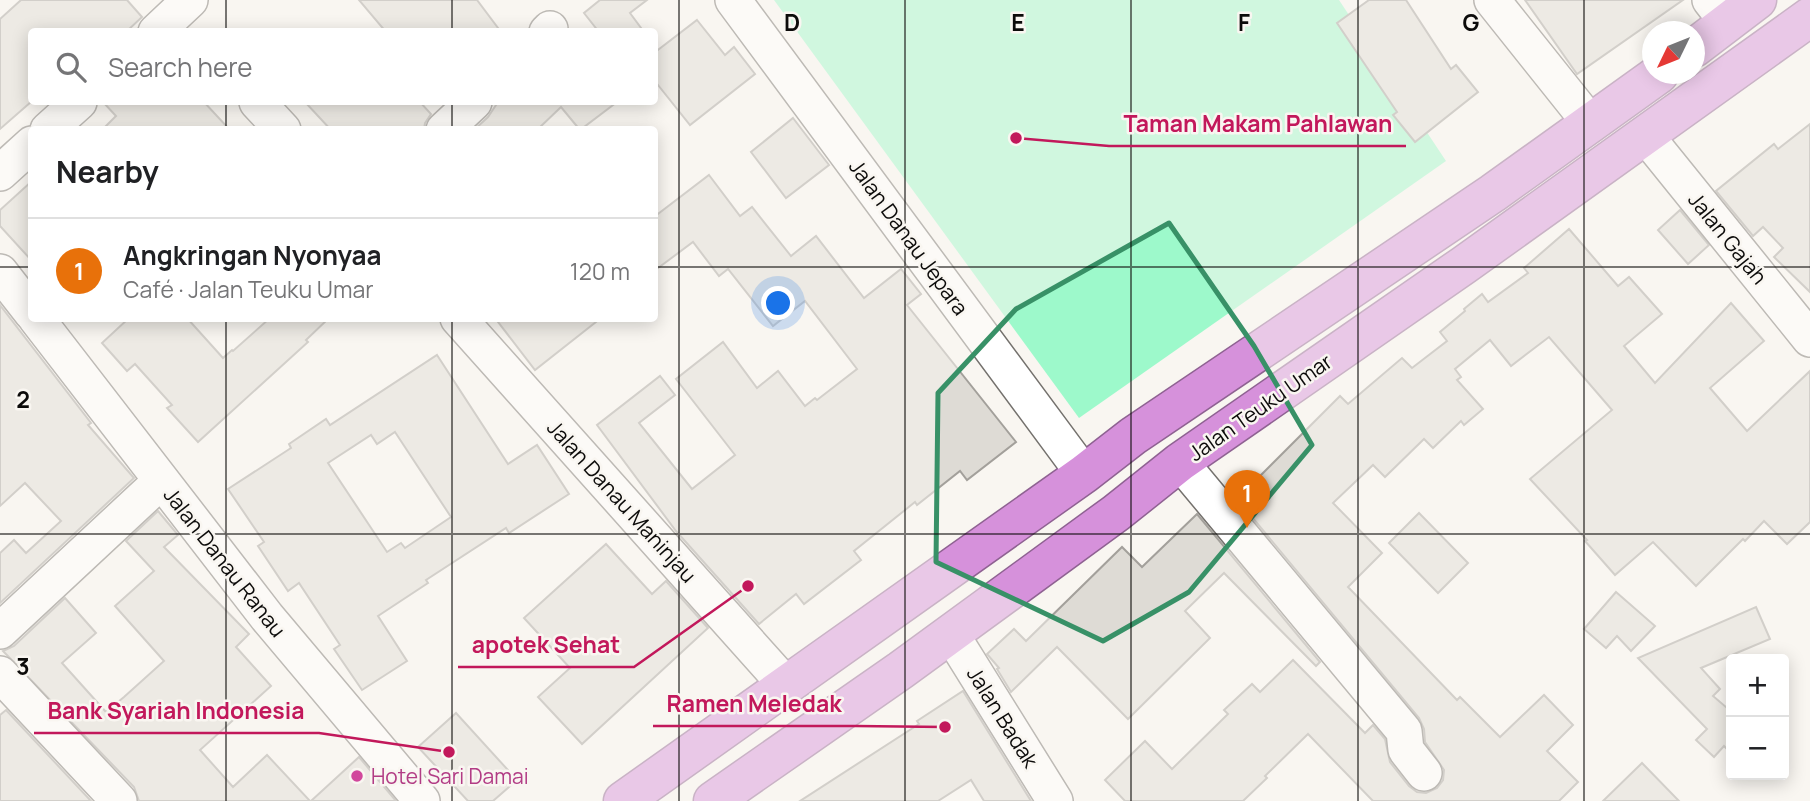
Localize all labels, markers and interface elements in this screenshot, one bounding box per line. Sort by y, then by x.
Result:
text: D [784,6,800,38]
text: E [1011,6,1025,38]
text: F [1238,6,1250,38]
text: G [1463,6,1480,38]
north arrow [1642,21,1705,84]
search box [28,28,658,105]
icon: search [52,48,90,86]
text: Search here [108,49,253,85]
callout: Taman Makam Pahlawan [1109,102,1406,146]
text: Taman Makam Pahlawan [1124,107,1392,139]
text: Nearby [56,151,159,192]
street label: Jalan Danau Jepara [843,154,975,320]
street label: Jalan Gajah [1682,186,1774,290]
text: Angkringan Nyonyaa [123,237,382,273]
text: 1 [74,255,84,287]
text: 120 m [570,255,630,287]
text: Café · Jalan Teuku Umar [123,273,373,305]
your location [761,286,795,320]
street label: Jalan Teuku Umar [1183,347,1338,467]
text: 2 [16,383,30,415]
street label: Jalan Danau Maninjau [541,414,703,588]
pin: 1 [1224,470,1270,528]
street label: Jalan Danau Ranau [158,481,292,643]
callout: apotek Sehat [458,623,634,667]
text: apotek Sehat [472,628,620,660]
text: 3 [16,650,30,682]
map controls [1726,654,1789,780]
button: + [1726,654,1789,717]
street label: Jalan Badak [961,661,1045,773]
callout: Ramen Meledak [653,682,856,726]
text: Ramen Meledak [666,687,842,719]
callout: Bank Syariah Indonesia [34,689,319,733]
text: Bank Syariah Indonesia [48,694,304,726]
button: − [1726,717,1789,780]
place label: Hotel Sari Damai [371,762,529,790]
marker: Hotel Sari Damai [349,768,365,784]

